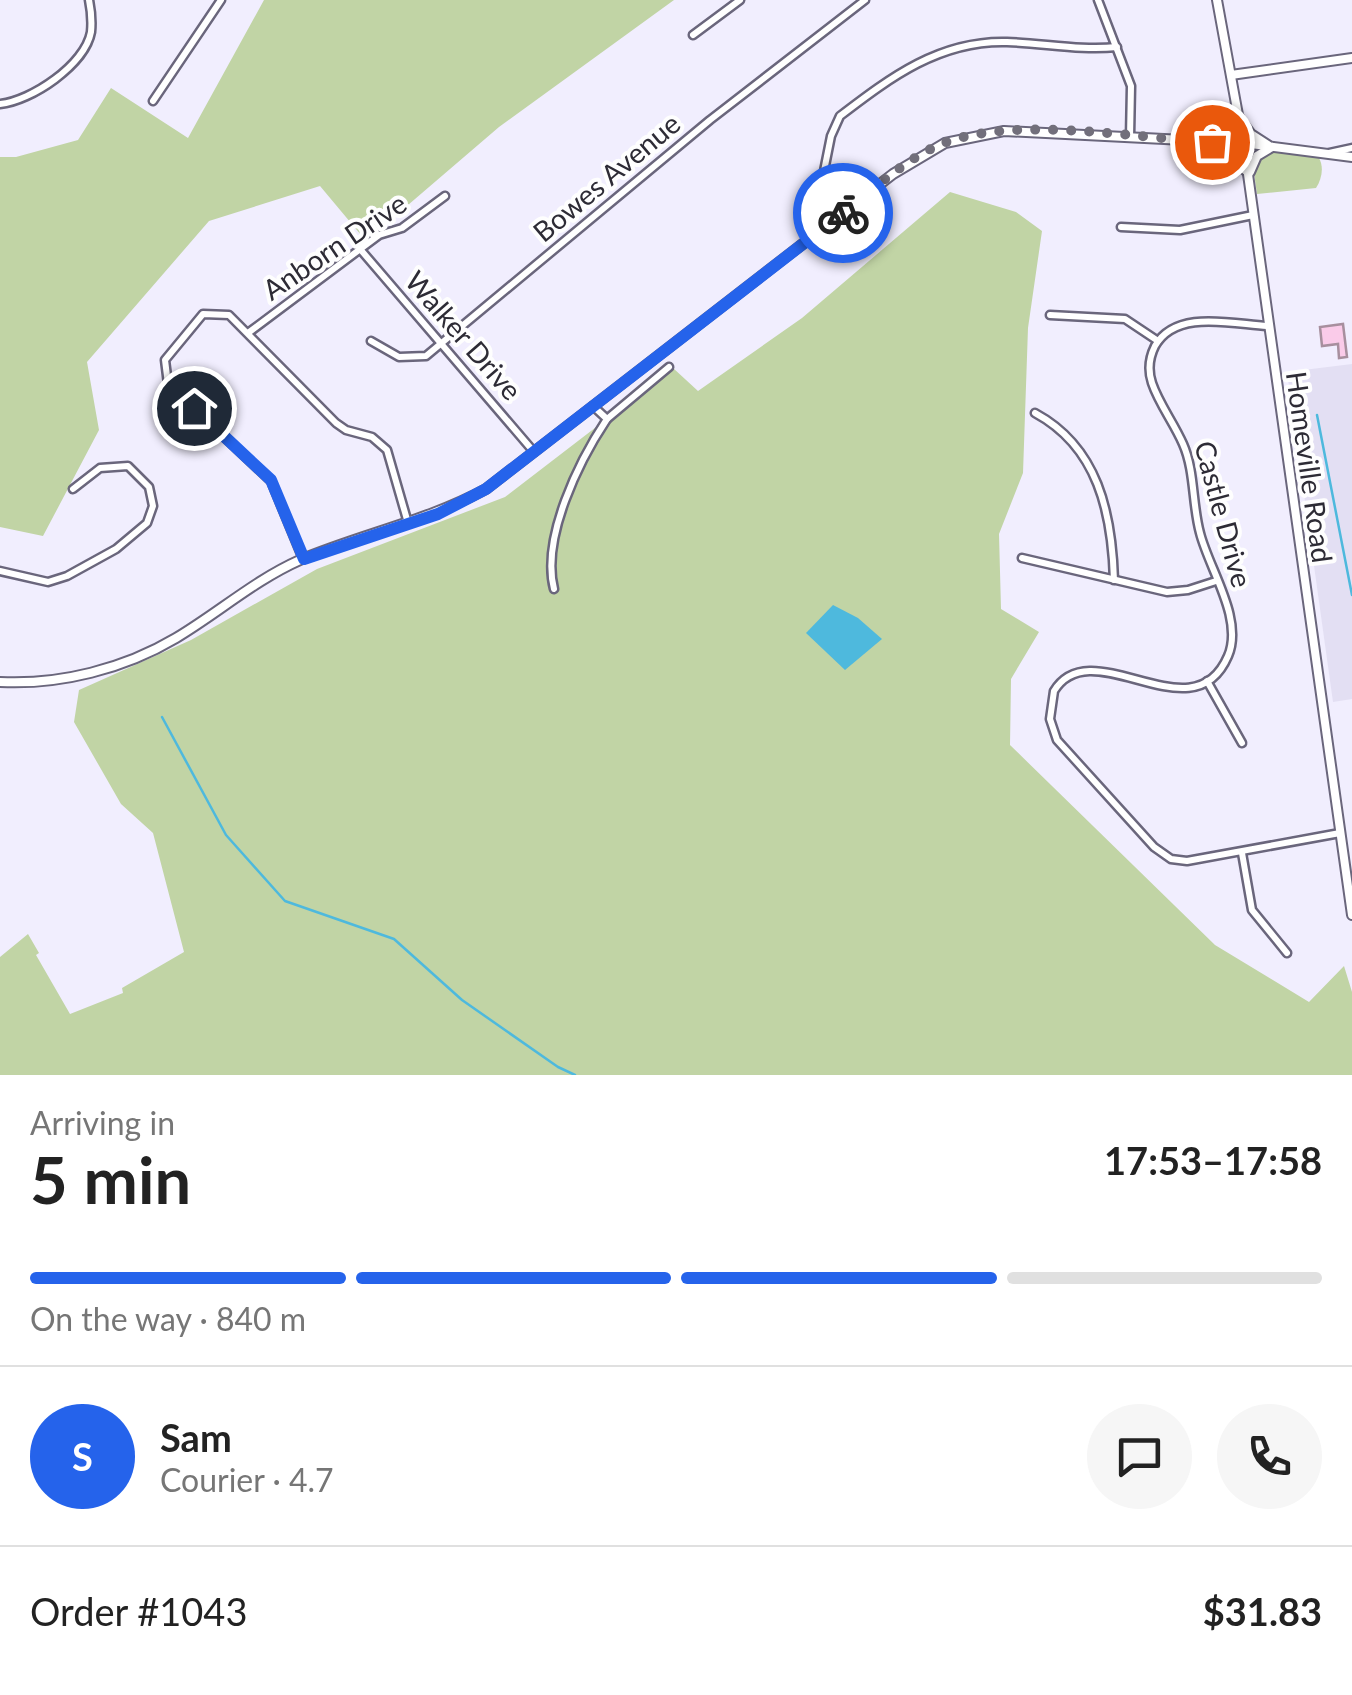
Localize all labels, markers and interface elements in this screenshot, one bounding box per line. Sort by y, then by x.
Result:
pin [1170,100,1255,185]
street label: Bowes Avenue [526,106,686,248]
icon: bag [1185,115,1240,170]
courier [793,163,893,263]
street label: Anborn Drive [256,186,412,306]
icon: bike [816,186,871,241]
street label: Walker Drive [399,264,529,406]
pin [152,366,237,451]
street label: Homeville Road [1280,369,1340,565]
icon: home [167,381,222,436]
street label: Castle Drive [1188,437,1260,591]
text: Arriving in [30,1103,175,1142]
text: 17:53–17:58 [1104,1137,1322,1183]
text: 5 min [30,1140,191,1218]
text: On the way · 840 m [30,1299,306,1338]
button: chat [1087,1404,1192,1509]
button: phone [1217,1404,1322,1509]
text: Sam [160,1414,232,1460]
text: S [72,1433,93,1479]
text: Courier · 4.7 [160,1460,334,1499]
text: Order #1043 [30,1588,247,1634]
text: $31.83 [1203,1588,1322,1634]

